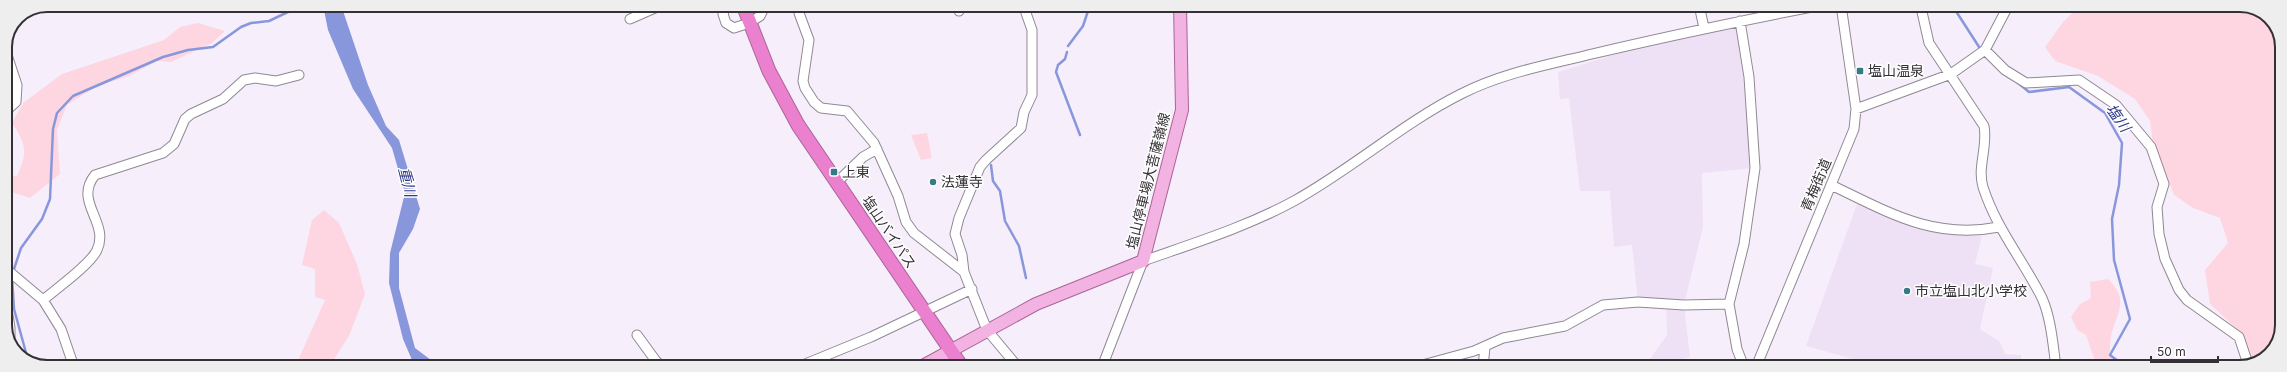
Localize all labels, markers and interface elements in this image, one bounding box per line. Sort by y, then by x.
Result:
place label: 塩山温泉 [1868,62,1924,79]
marker: 塩山温泉 [1855,66,1865,76]
water label: 塩川 [2102,100,2136,137]
street label: 塩山停車場大菩薩嶺線 [1122,111,1173,251]
street label: 青梅街道 [1797,156,1834,214]
place label: 上東 [842,163,870,180]
water label: 重川 [395,165,421,201]
marker: 上東 [829,167,839,177]
place label: 法蓮寺 [941,173,983,190]
marker: 法蓮寺 [928,177,938,187]
street label: 塩山バイパス [859,192,920,271]
place label: 市立塩山北小学校 [1915,282,2027,299]
marker: 市立塩山北小学校 [1902,286,1912,296]
scale bar [2151,338,2218,364]
text: 50 m [2157,344,2186,359]

